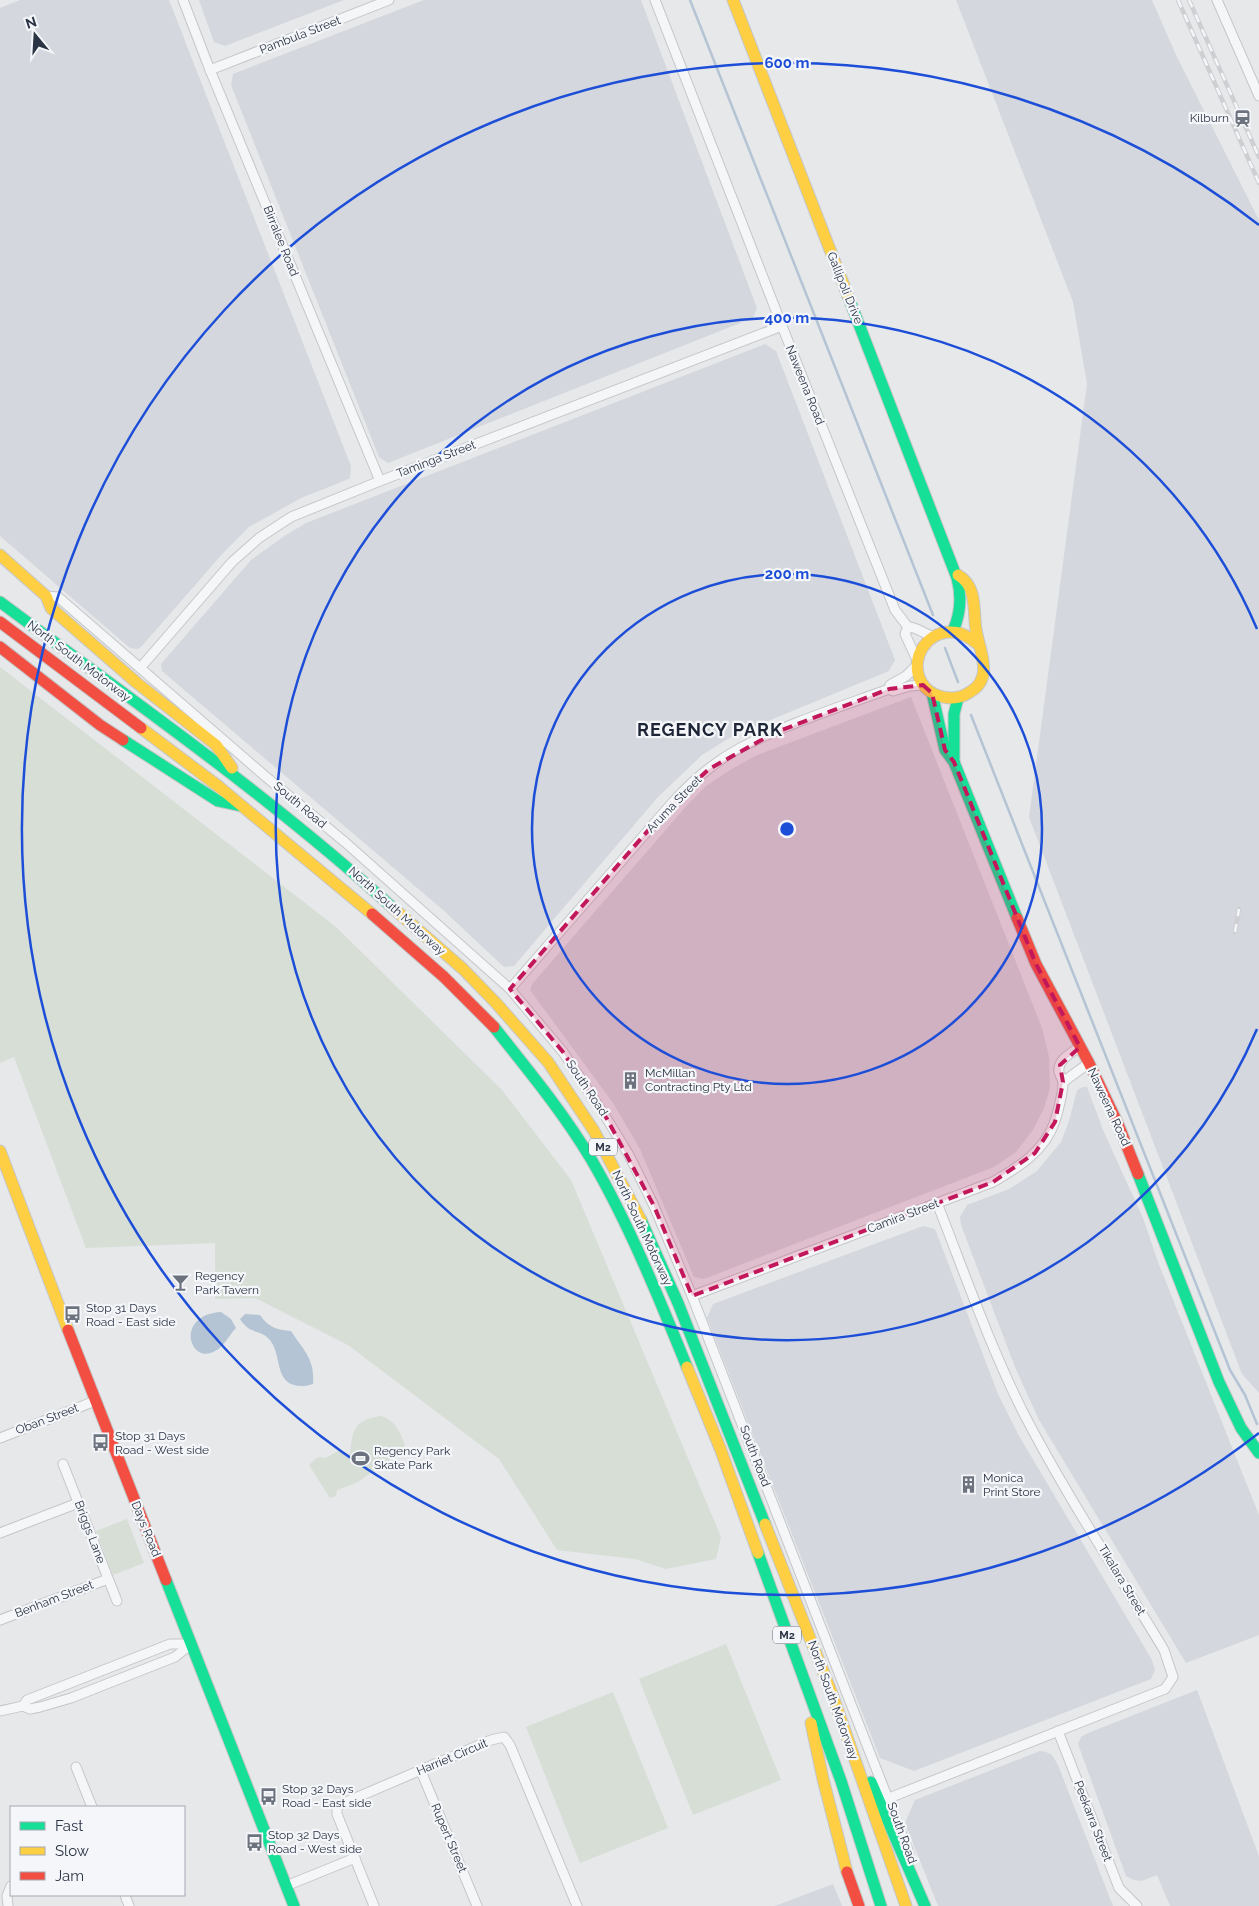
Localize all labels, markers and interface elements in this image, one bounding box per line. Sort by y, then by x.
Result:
north arrow [10,10,60,60]
text: N [23,13,39,32]
street label: Pambula Street [258,13,342,57]
text: 600 m [764,54,810,72]
station icon: Kilburn [1233,108,1253,128]
place label: Kilburn [1190,111,1229,125]
street label: Birralee Road [261,204,301,278]
street label: Gallipoli Drive [824,250,866,326]
text: 400 m [765,309,809,327]
street label: Naweena Road [783,343,827,427]
street label: Taminga Street [394,437,478,481]
text: 200 m [765,565,809,583]
street label: North South Motorway [25,618,134,705]
district label: REGENCY PARK [637,719,783,740]
street label: Aruma Street [643,773,705,835]
street label: South Road [271,779,329,831]
centre of rings [778,820,796,838]
street label: North South Motorway [346,864,449,958]
street label: South Road [563,1057,611,1119]
place label: McMillan Contracting Pty Ltd [645,1066,752,1094]
street label: Naweena Road [1085,1066,1133,1148]
building icon: McMillan Contracting Pty Ltd [621,1070,641,1090]
road number: M2 [589,1138,617,1156]
street label: North South Motorway [609,1168,675,1288]
street label: Camira Street [865,1196,941,1236]
place label: Regency Park Tavern [195,1269,259,1297]
bar icon: Regency Park Tavern [171,1273,191,1293]
place label: Stop 31 Days Road - East side [86,1301,176,1329]
bus stop icon: Stop 31 Days Road - East side [62,1305,82,1325]
street label: Oban Street [14,1401,80,1437]
street label: South Road [737,1423,773,1489]
place label: Stop 31 Days Road - West side [115,1429,209,1457]
bus stop icon: Stop 31 Days Road - West side [91,1433,111,1453]
place label: Regency Park Skate Park [374,1444,451,1472]
sports icon: Regency Park Skate Park [350,1448,370,1468]
place label: Monica Print Store [983,1471,1041,1499]
building icon: Monica Print Store [959,1475,979,1495]
street label: Briggs Lane [72,1499,108,1565]
street label: Days Road [128,1499,164,1559]
street label: Tikalara Street [1095,1542,1149,1618]
street label: Benham Street [13,1578,95,1620]
road number: M2 [773,1626,801,1644]
street label: North South Motorway [805,1639,861,1762]
street label: Harriet Circuit [414,1736,490,1778]
street label: Peekarra Street [1071,1779,1115,1863]
place label: Stop 32 Days Road - East side [282,1782,372,1810]
bus stop icon: Stop 32 Days Road - East side [258,1786,278,1806]
street label: South Road [884,1800,920,1866]
street label: Rupert Street [428,1801,470,1875]
legend [10,1806,185,1896]
text: Fast [55,1817,83,1835]
place label: Stop 32 Days Road - West side [268,1828,362,1856]
bus stop icon: Stop 32 Days Road - West side [244,1832,264,1852]
text: Slow [55,1842,89,1860]
text: Jam [55,1867,84,1885]

